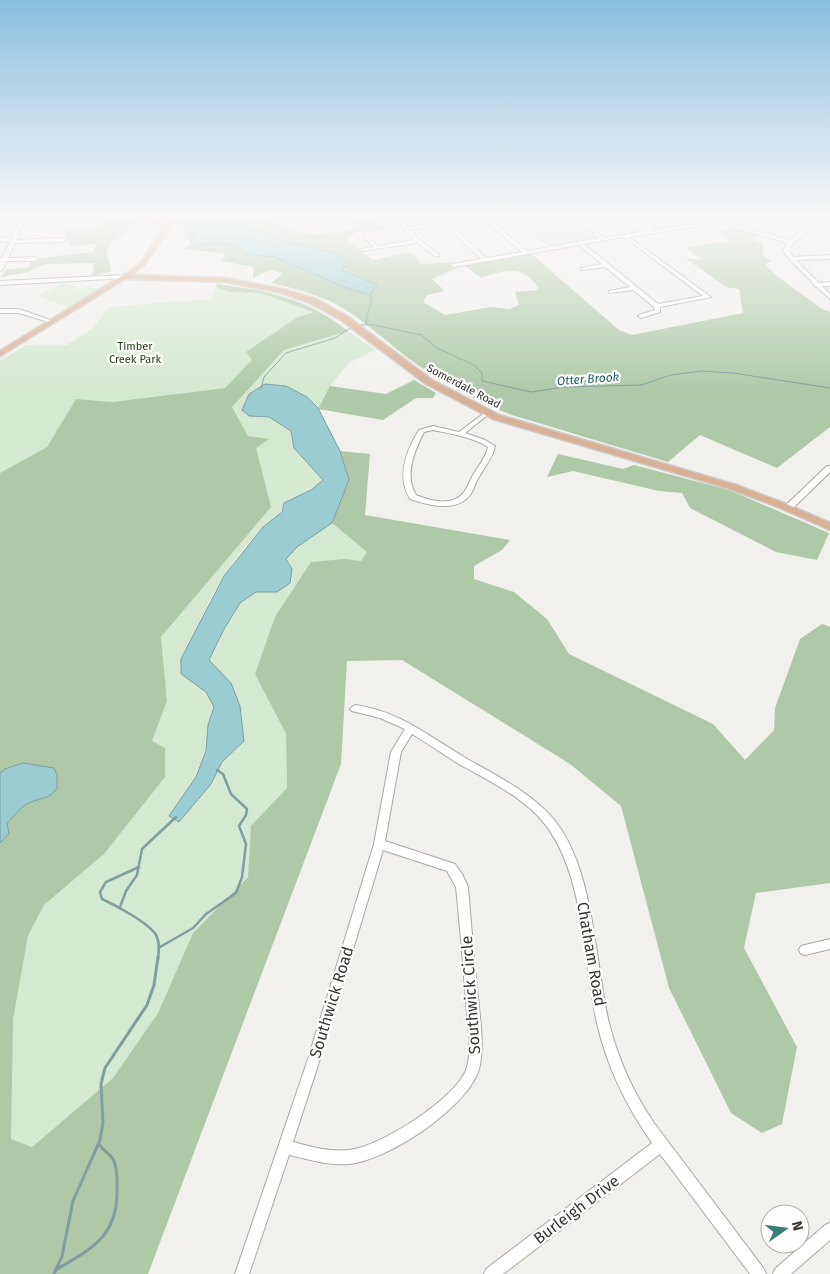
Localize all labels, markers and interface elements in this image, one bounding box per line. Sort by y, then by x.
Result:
park label: Timber Creek Park [109,340,161,366]
street label: Somerdale Road [425,362,503,411]
water label: Otter Brook [556,370,620,388]
street label: Chatham Road [573,900,610,1008]
street label: Southwick Circle [457,935,484,1055]
street label: Southwick Road [306,944,357,1060]
street label: Burleigh Drive [530,1171,623,1248]
north arrow [760,1204,810,1254]
text: N [788,1219,807,1233]

